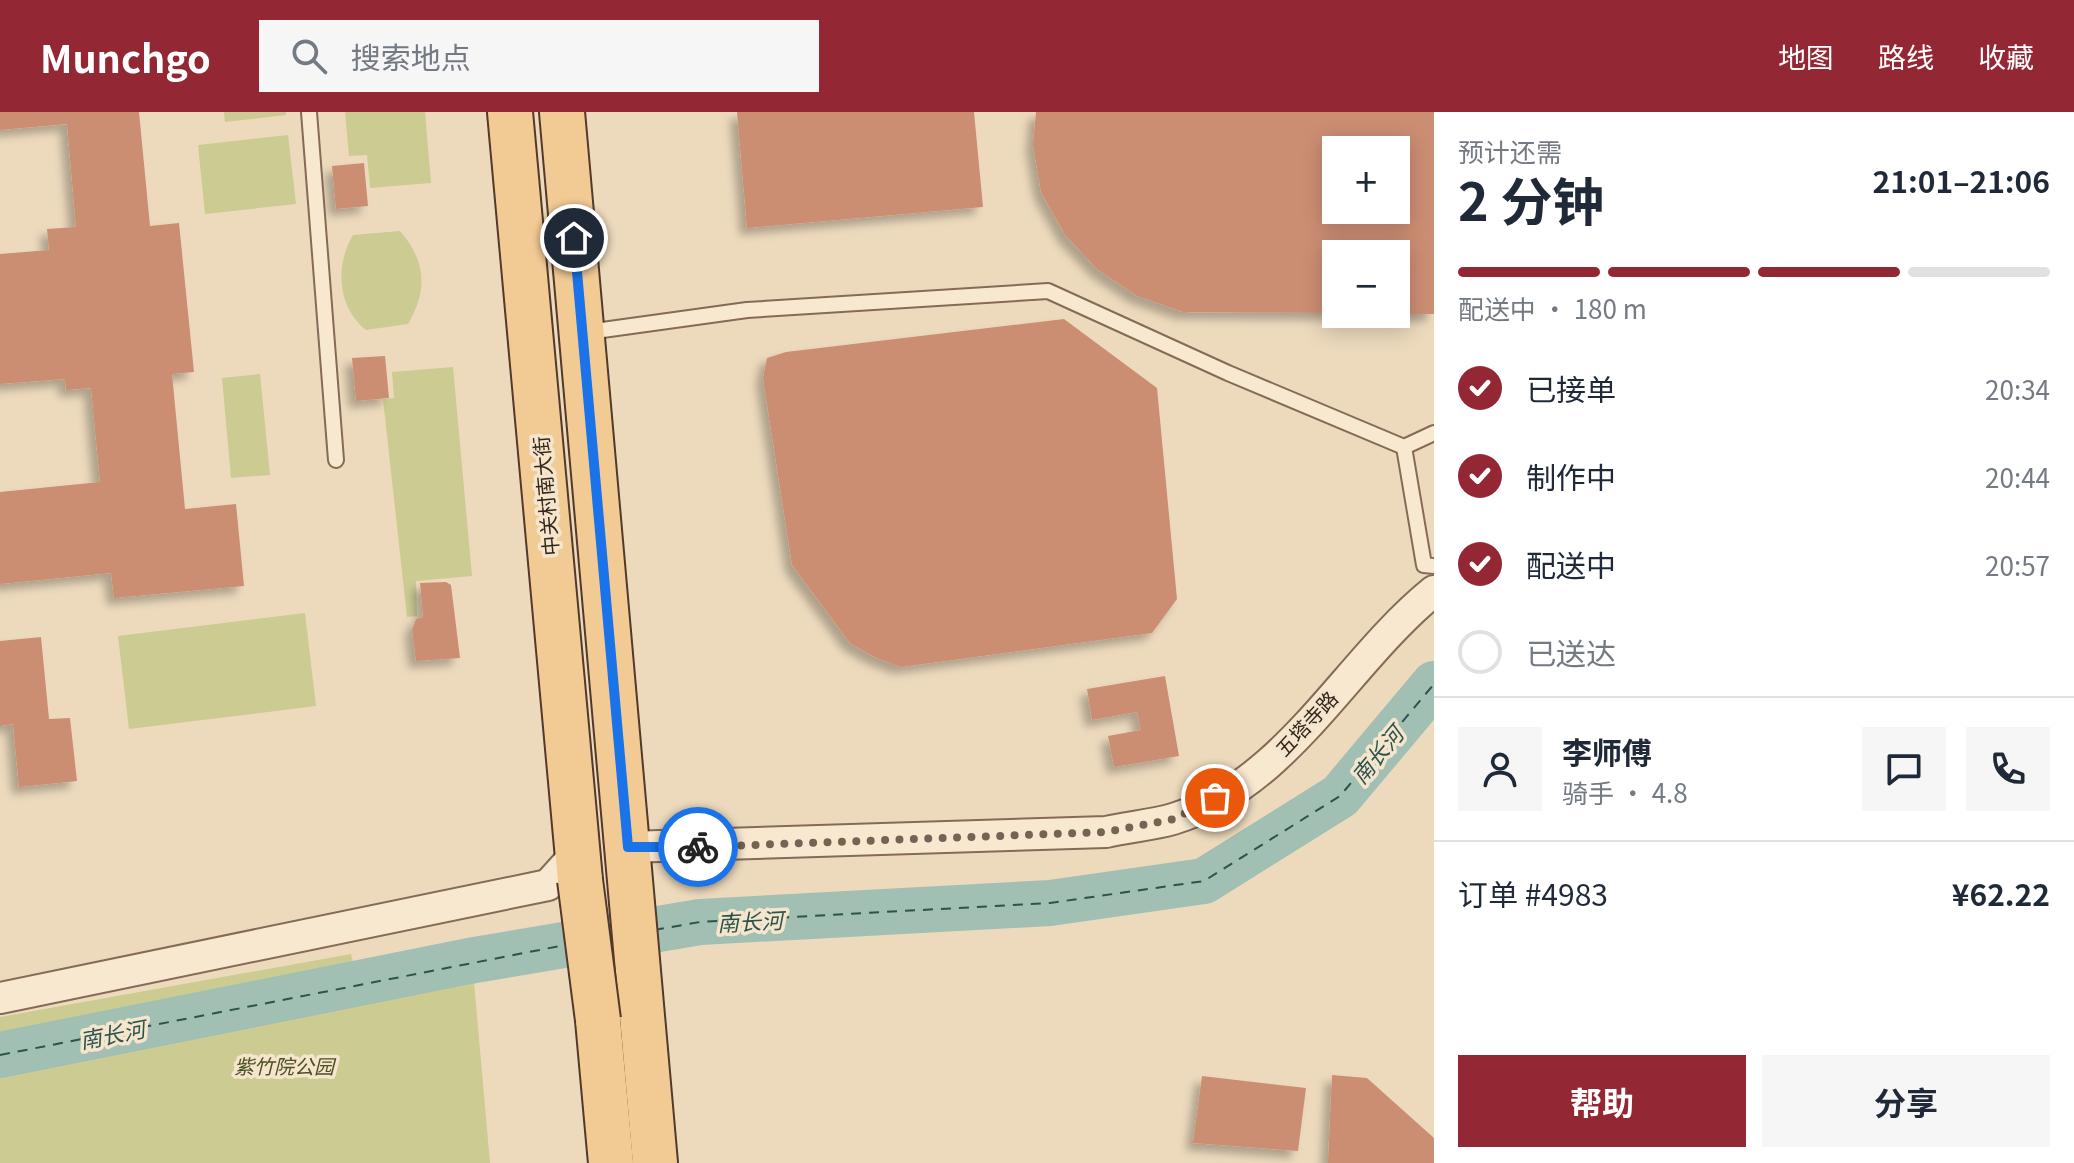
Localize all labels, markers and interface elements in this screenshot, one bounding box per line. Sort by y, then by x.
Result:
search box [259,20,819,92]
text: Munchgo [40,29,211,84]
icon: search [287,34,331,78]
text: 搜索地点 [351,34,471,78]
text: 地图 [1778,36,1834,76]
text: 路线 [1878,36,1934,76]
text: 收藏 [1978,36,2034,76]
text: 预计还需 [1458,132,1562,169]
map controls [1322,136,1410,328]
button: + [1322,136,1410,224]
text: 21:01–21:06 [1873,158,2050,202]
text: 2 分钟 [1458,161,1604,236]
pin [540,204,608,272]
icon: home [552,216,596,260]
button: − [1322,240,1410,328]
text: 配送中 · 180 m [1458,289,1647,326]
icon: check [1458,366,1502,410]
text: 已接单 [1526,366,1616,410]
text: 20:34 [1985,370,2050,407]
street label: 中关村南大街 [525,435,565,557]
icon: check [1458,454,1502,498]
text: 制作中 [1526,454,1616,498]
text: 20:44 [1985,458,2050,495]
icon: check [1458,542,1502,586]
text: 配送中 [1526,542,1616,586]
text: 20:57 [1985,546,2050,583]
text: 已送达 [1526,630,1616,674]
street label: 五塔寺路 [1268,684,1344,762]
water label: 南长河 [1343,715,1412,790]
button: person [1458,727,1542,811]
button: chat [1862,727,1946,811]
button: phone [1966,727,2050,811]
text: 李师傅 [1562,729,1652,773]
pin [1181,764,1249,832]
text: 骑手 · 4.8 [1562,773,1688,810]
icon: bag [1193,776,1237,820]
courier [658,807,738,887]
icon: bike [676,825,720,869]
text: 订单 #4983 [1458,871,1608,915]
text: ¥62.22 [1952,871,2050,915]
water label: 南长河 [716,902,788,938]
water label: 南长河 [77,1010,151,1055]
park label: 紫竹院公园 [234,1051,337,1080]
button: 帮助 [1458,1055,1746,1147]
button: 分享 [1762,1055,2050,1147]

